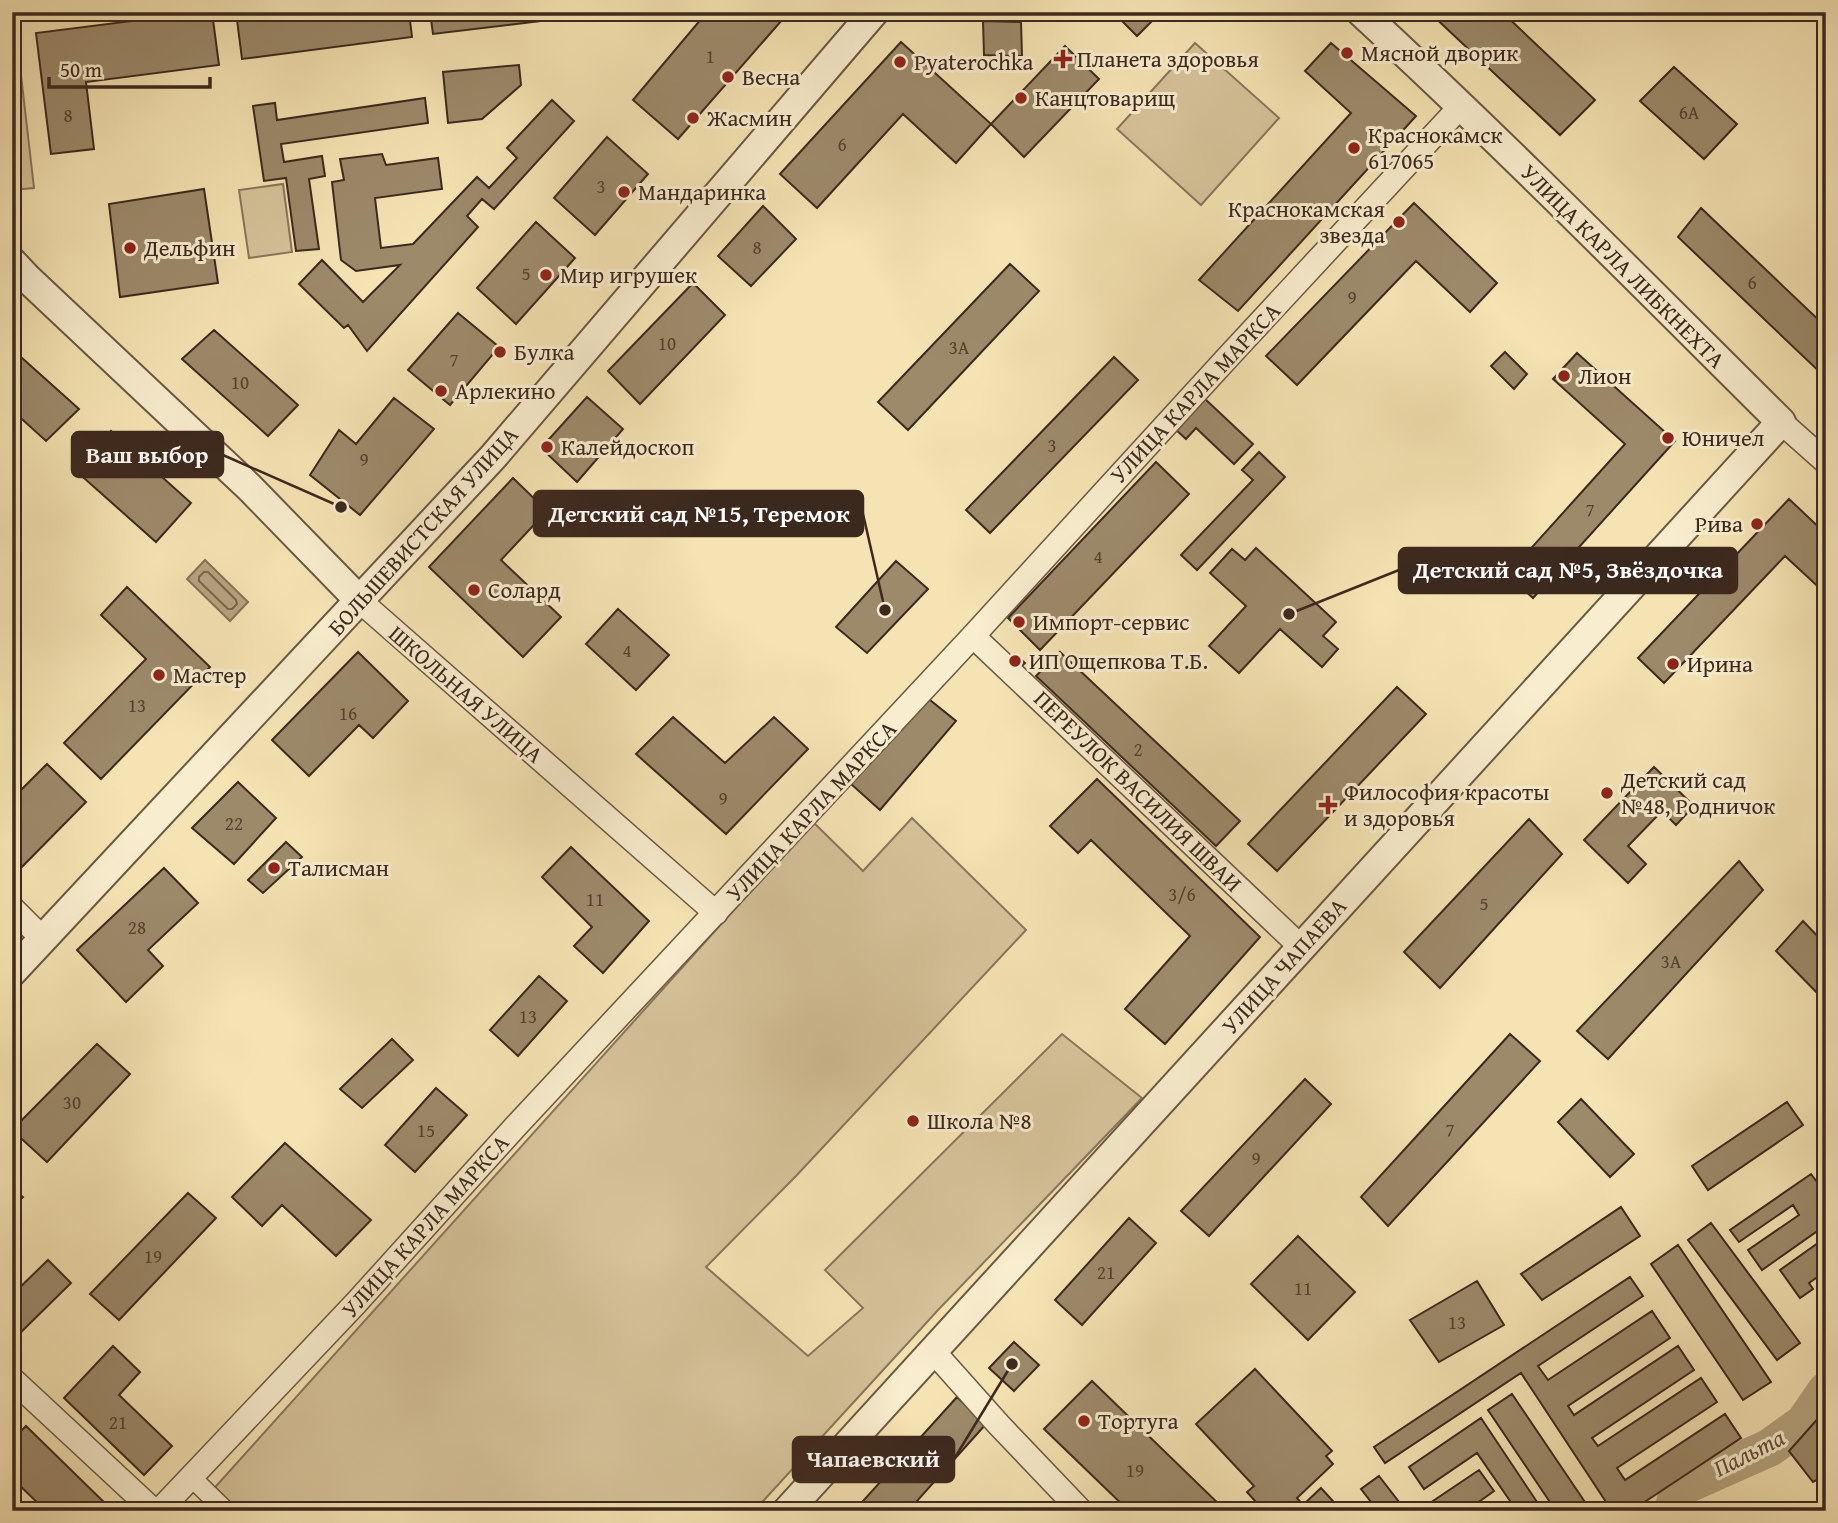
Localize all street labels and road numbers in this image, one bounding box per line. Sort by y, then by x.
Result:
street label: УЛИЦА КАРЛА ЛИБКНЕХТА [1514,156,1733,375]
street label: УЛИЦА КАРЛА МАРКСА [1102,295,1288,491]
street label: БОЛЬШЕВИСТСКАЯ УЛИЦА [320,419,526,643]
street label: ШКОЛЬНАЯ УЛИЦА [382,617,551,770]
street label: ПЕРЕУЛОК ВАСИЛИЯ ШВАИ [1027,682,1250,899]
street label: УЛИЦА КАРЛА МАРКСА [718,713,904,909]
street label: УЛИЦА ЧАПАЕВА [1213,890,1354,1041]
street label: УЛИЦА КАРЛА МАРКСА [333,1127,516,1325]

